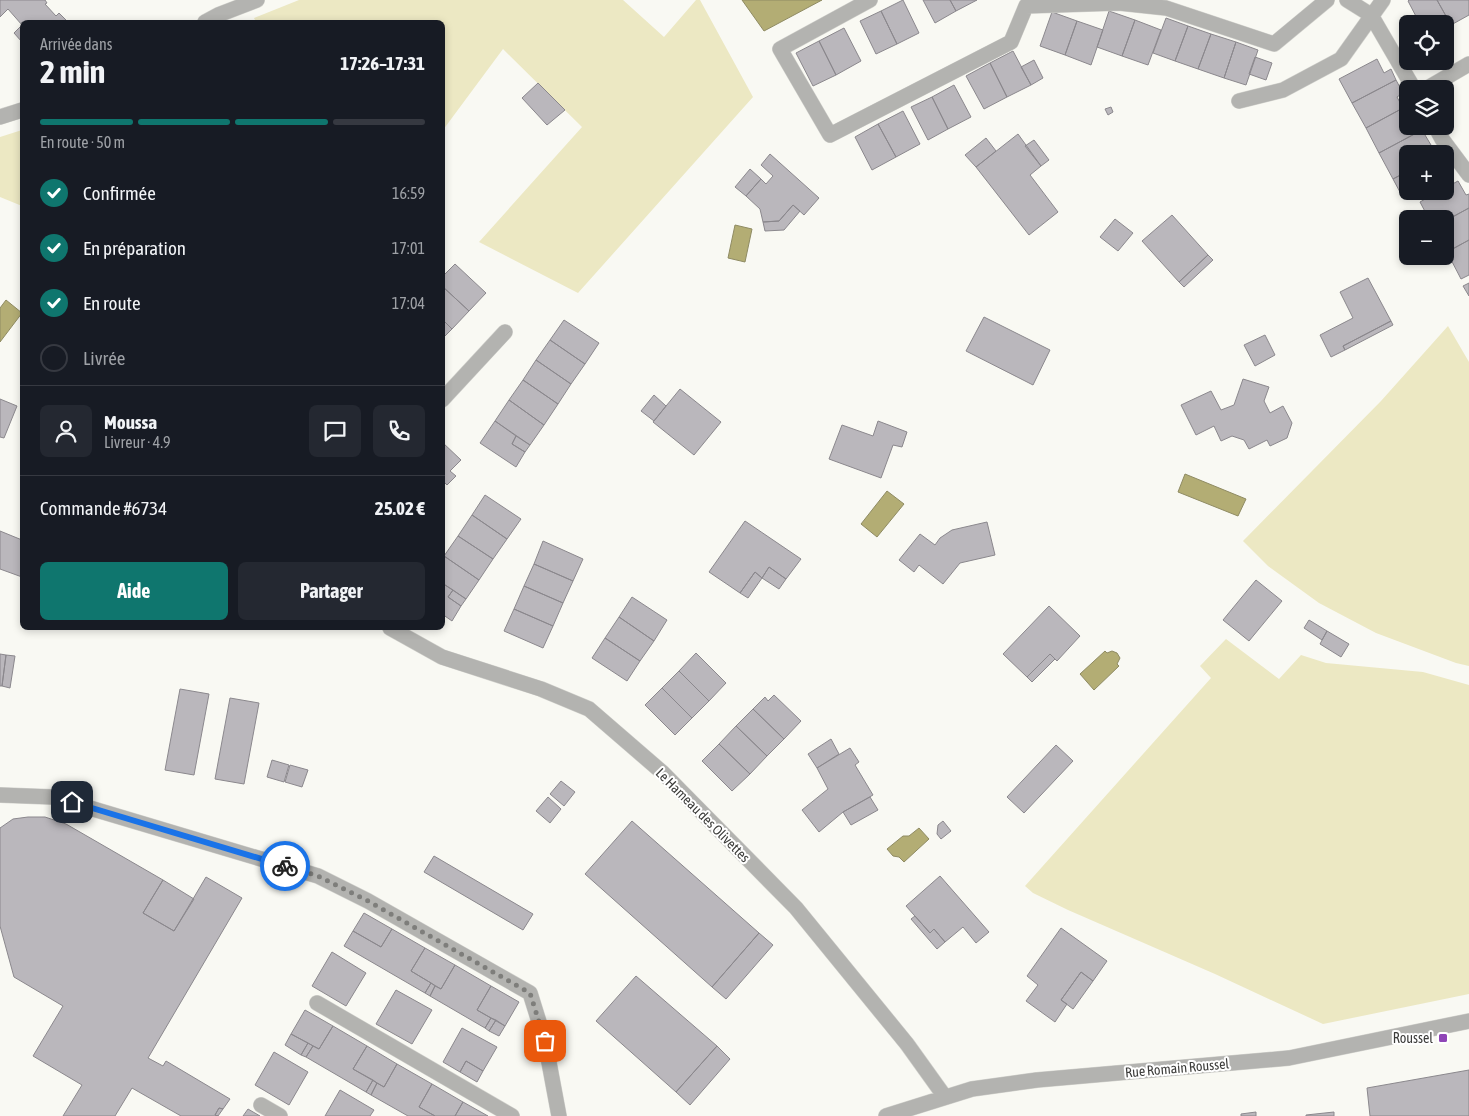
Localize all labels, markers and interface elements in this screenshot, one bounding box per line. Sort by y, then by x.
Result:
map controls [1399,15,1454,265]
button: locate [1399,15,1454,70]
text: Arrivée dans [40,35,112,53]
text: 17:26–17:31 [340,52,425,74]
text: 2 min [40,53,105,90]
button: layers [1399,80,1454,135]
text: En route · 50 m [40,133,125,151]
button: + [1399,145,1454,200]
icon: check [40,179,68,207]
text: Confirmée [83,182,156,204]
text: 16:59 [392,184,425,202]
button: − [1399,210,1454,265]
icon: check [40,234,68,262]
text: En préparation [83,237,186,259]
text: 17:01 [392,239,425,257]
icon: check [40,289,68,317]
text: En route [83,292,141,314]
text: 17:04 [392,294,425,312]
text: Livrée [83,347,125,369]
button: person [40,405,92,457]
button: chat [309,405,361,457]
button: phone [373,405,425,457]
text: Moussa [104,411,157,433]
text: Livreur · 4.9 [104,433,171,451]
text: Commande #6734 [40,497,167,519]
text: 25.02 € [375,497,425,519]
button: Aide [40,562,228,620]
button: Partager [238,562,425,620]
street label: Le Hameau des Olivettes [653,765,753,865]
pin [51,781,93,823]
icon: home [58,788,86,816]
courier [260,841,310,891]
icon: bike [271,852,299,880]
pin [524,1020,566,1062]
icon: bag [531,1027,559,1055]
place label: Roussel [1393,1030,1433,1046]
marker: Roussel [1437,1032,1449,1044]
street label: Rue Romain Roussel [1124,1055,1230,1081]

